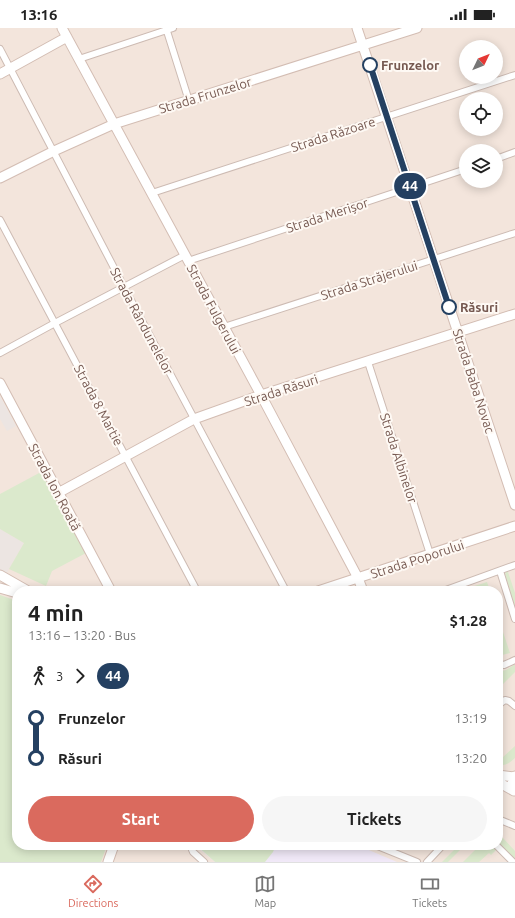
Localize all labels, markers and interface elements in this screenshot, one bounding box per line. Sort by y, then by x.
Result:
text: 13:16 [20,6,58,23]
north arrow [459,40,503,84]
map controls [459,40,503,188]
marker: Frunzelor [362,57,378,73]
place label: Frunzelor [381,58,440,72]
street label: Strada Frunzelor [157,74,253,116]
button: locate [459,92,503,136]
street label: Strada Răzoare [289,114,377,154]
button: layers [459,144,503,188]
line badge: 44 [392,173,428,199]
text: 44 [402,178,418,194]
street label: Strada Merișor [284,195,370,235]
street label: Strada Străjerului [319,258,419,302]
street label: Strada Fulgerului [185,262,243,356]
street label: Strada Rândunelelor [108,265,176,377]
marker: Răsuri [441,299,457,315]
place label: Răsuri [460,300,498,314]
street label: Strada Baba Novac [451,327,497,435]
street label: Strada 8 Martie [72,362,126,448]
street label: Strada Răsuri [242,371,320,409]
street label: Strada Albinelor [378,411,420,505]
street label: Strada Ion Roată [26,441,84,533]
street label: Strada Poporului [368,537,466,581]
text: 4 min [28,600,84,625]
text: $1.28 [449,612,487,629]
text: 13:16 – 13:20 · Bus [28,628,136,642]
icon: walk [28,665,50,687]
icon: forward [69,665,91,687]
text: 44 [105,668,121,684]
text: 3 [56,669,63,683]
text: Frunzelor [58,710,125,727]
text: 13:19 [454,711,487,725]
text: Răsuri [58,750,102,767]
text: 13:20 [454,751,487,765]
button: Start [28,796,254,842]
button: Tickets [262,796,487,842]
tab: Directions [68,873,118,909]
tab: Map [254,873,276,909]
tab: Tickets [412,873,447,909]

